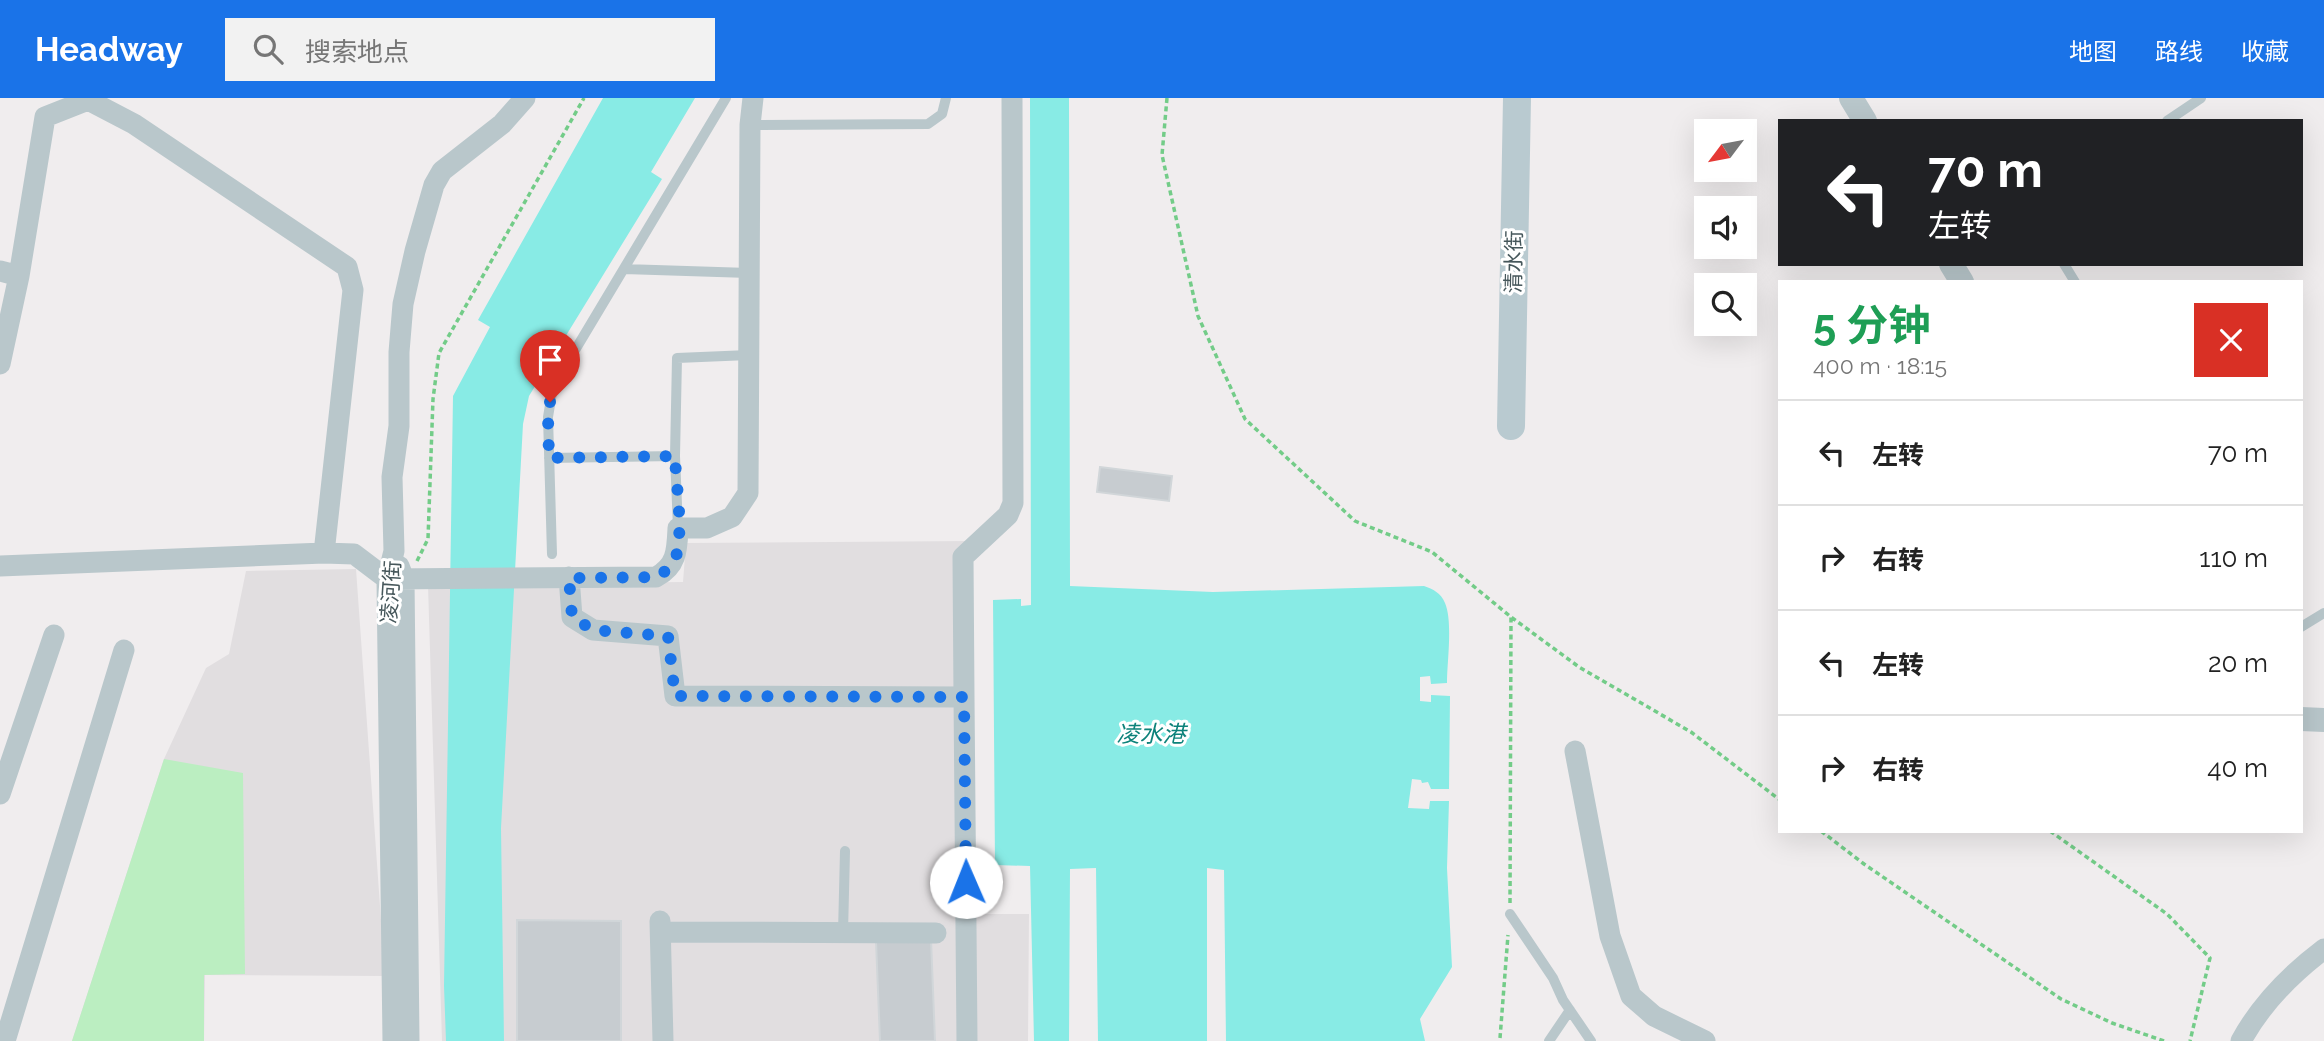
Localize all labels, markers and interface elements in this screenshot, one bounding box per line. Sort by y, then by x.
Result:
search box [225,18,715,81]
text: Headway [35,30,183,69]
icon: search [249,30,287,68]
text: 搜索地点 [305,37,409,67]
text: 地图 [2069,37,2117,66]
text: 路线 [2155,37,2203,66]
text: 收藏 [2241,37,2289,66]
north arrow [1694,119,1757,182]
map controls [1694,119,1757,336]
text: 70 m [1928,141,2043,198]
icon: left [1813,147,1904,238]
button: sound [1694,196,1757,259]
text: 左转 [1928,207,1992,244]
street label: 清水街 [1500,230,1527,294]
button: search [1694,273,1757,336]
text: 5 分钟 [1813,301,1930,350]
button: close [2194,303,2268,377]
pin [520,330,580,402]
icon: arrive [531,341,569,379]
text: 400 m · 18:15 [1813,352,1947,379]
icon: left [1813,434,1851,472]
text: 70 m [2208,438,2268,468]
text: 左转 [1872,440,1924,470]
icon: right [1813,539,1851,577]
text: 110 m [2199,543,2268,573]
text: 右转 [1872,545,1924,575]
street label: 凌河街 [376,560,405,624]
icon: left [1813,644,1851,682]
text: 20 m [2208,648,2268,678]
text: 左转 [1872,650,1924,680]
water label: 凌水港 [1117,720,1189,747]
icon: right [1813,749,1851,787]
text: 40 m [2207,753,2268,783]
text: 右转 [1872,755,1924,785]
position arrow [929,845,1003,919]

